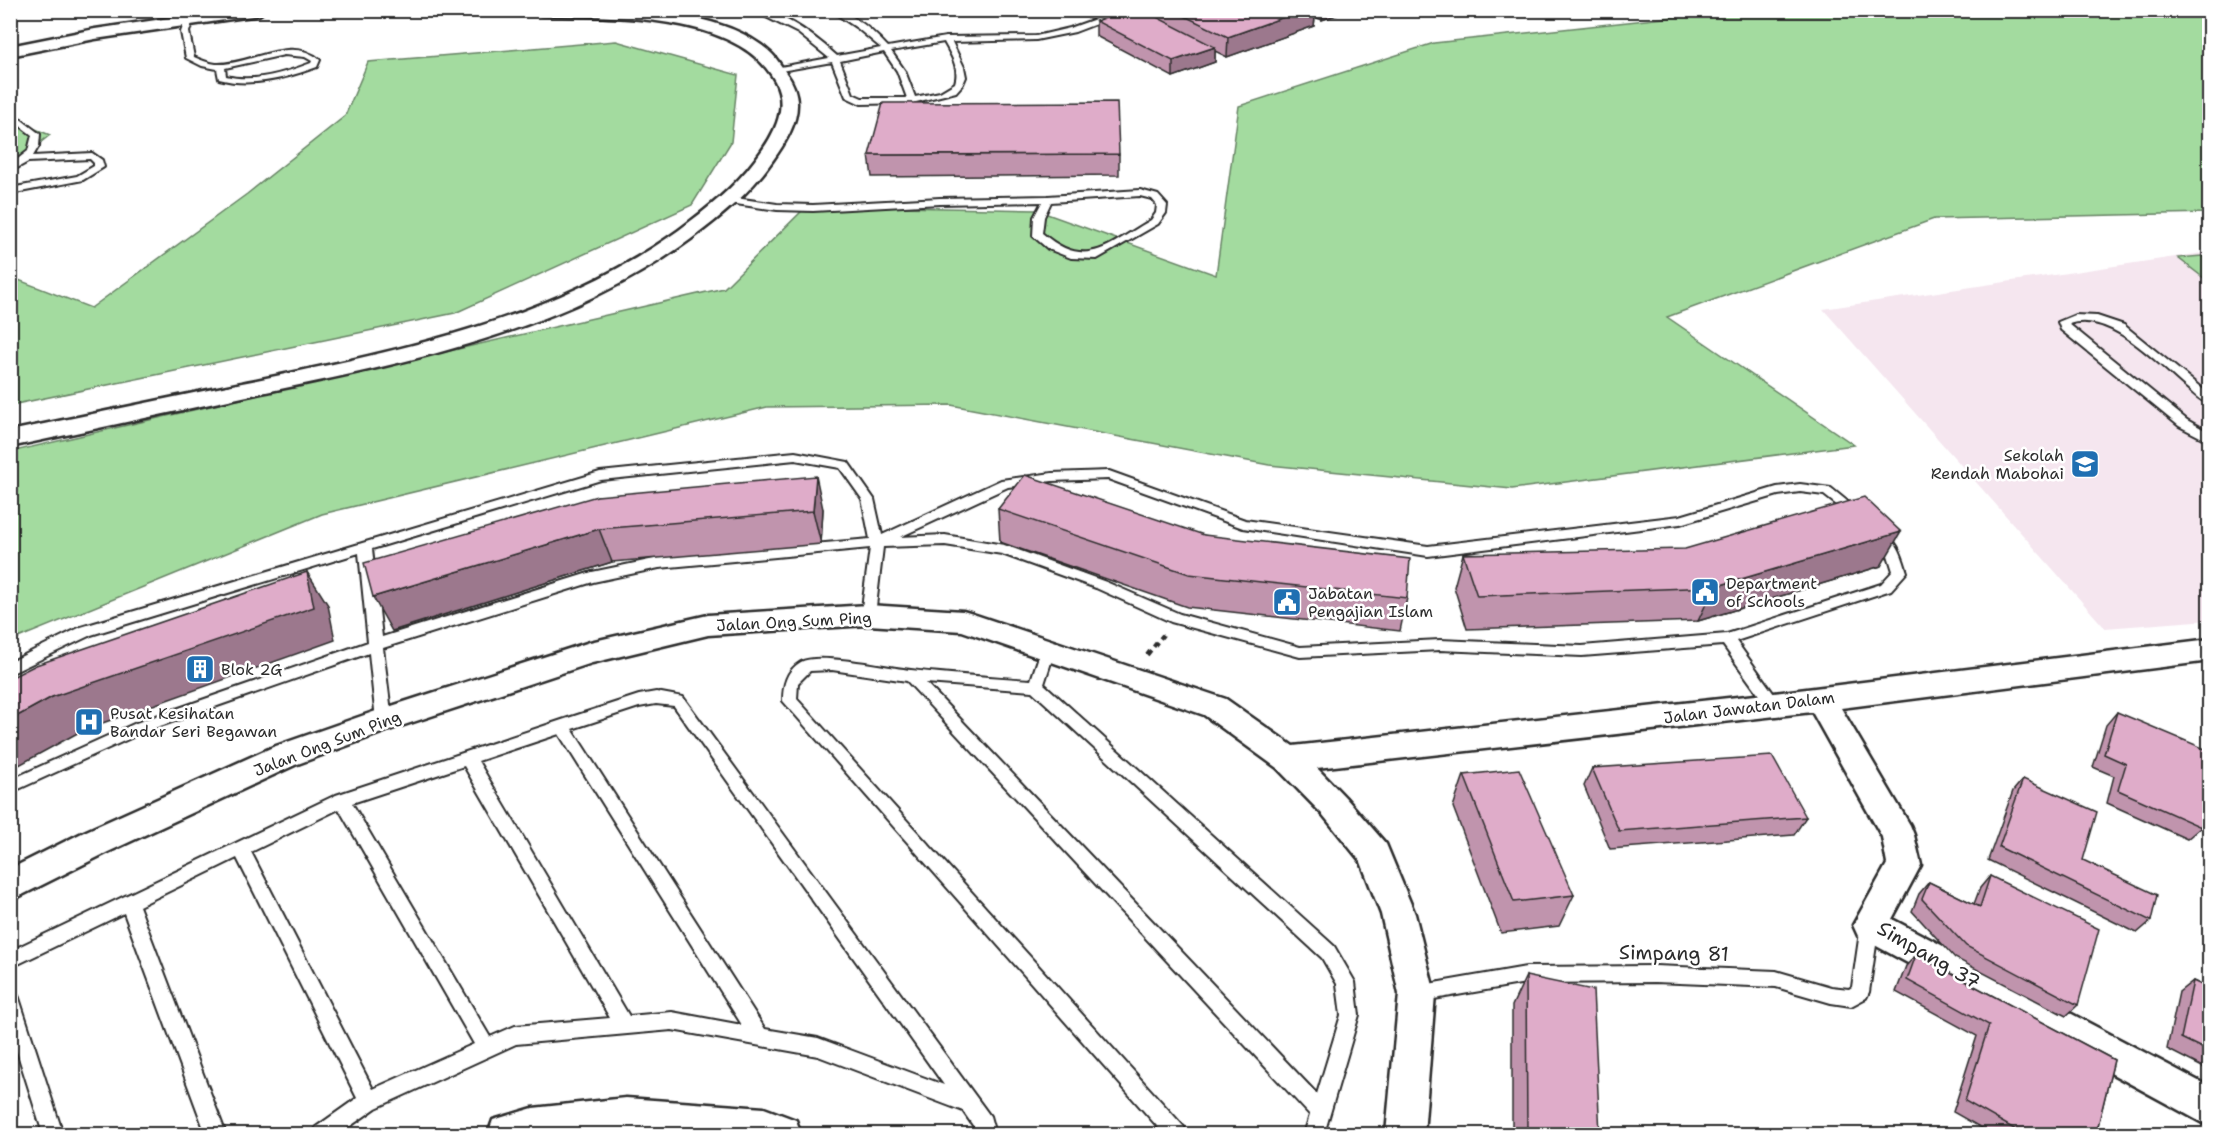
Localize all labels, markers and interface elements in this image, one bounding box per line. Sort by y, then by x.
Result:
place label: Sekolah Rendah Mabohai [1931,445,2064,484]
school or university icon: Sekolah Rendah Mabohai [2069,448,2101,480]
place label: Department of Schools [1726,573,1817,612]
public building icon: Department of Schools [1689,576,1721,608]
place label: Jabatan Pengajian Islam [1308,583,1433,622]
public building icon: Jabatan Pengajian Islam [1271,586,1303,618]
street label: Jalan Ong Sum Ping [716,607,872,636]
building icon: Blok 2G [184,653,216,685]
place label: Blok 2G [221,659,282,680]
street label: Jalan Jawatan Dalam [1662,687,1836,728]
place label: Pusat Kesihatan Bandar Seri Begawan [110,703,277,742]
hospital icon: Pusat Kesihatan Bandar Seri Begawan [73,706,105,738]
street label: Jalan Ong Sum Ping [251,706,404,781]
street label: Simpang 37 [1873,915,1985,995]
street label: Simpang 81 [1619,939,1729,967]

